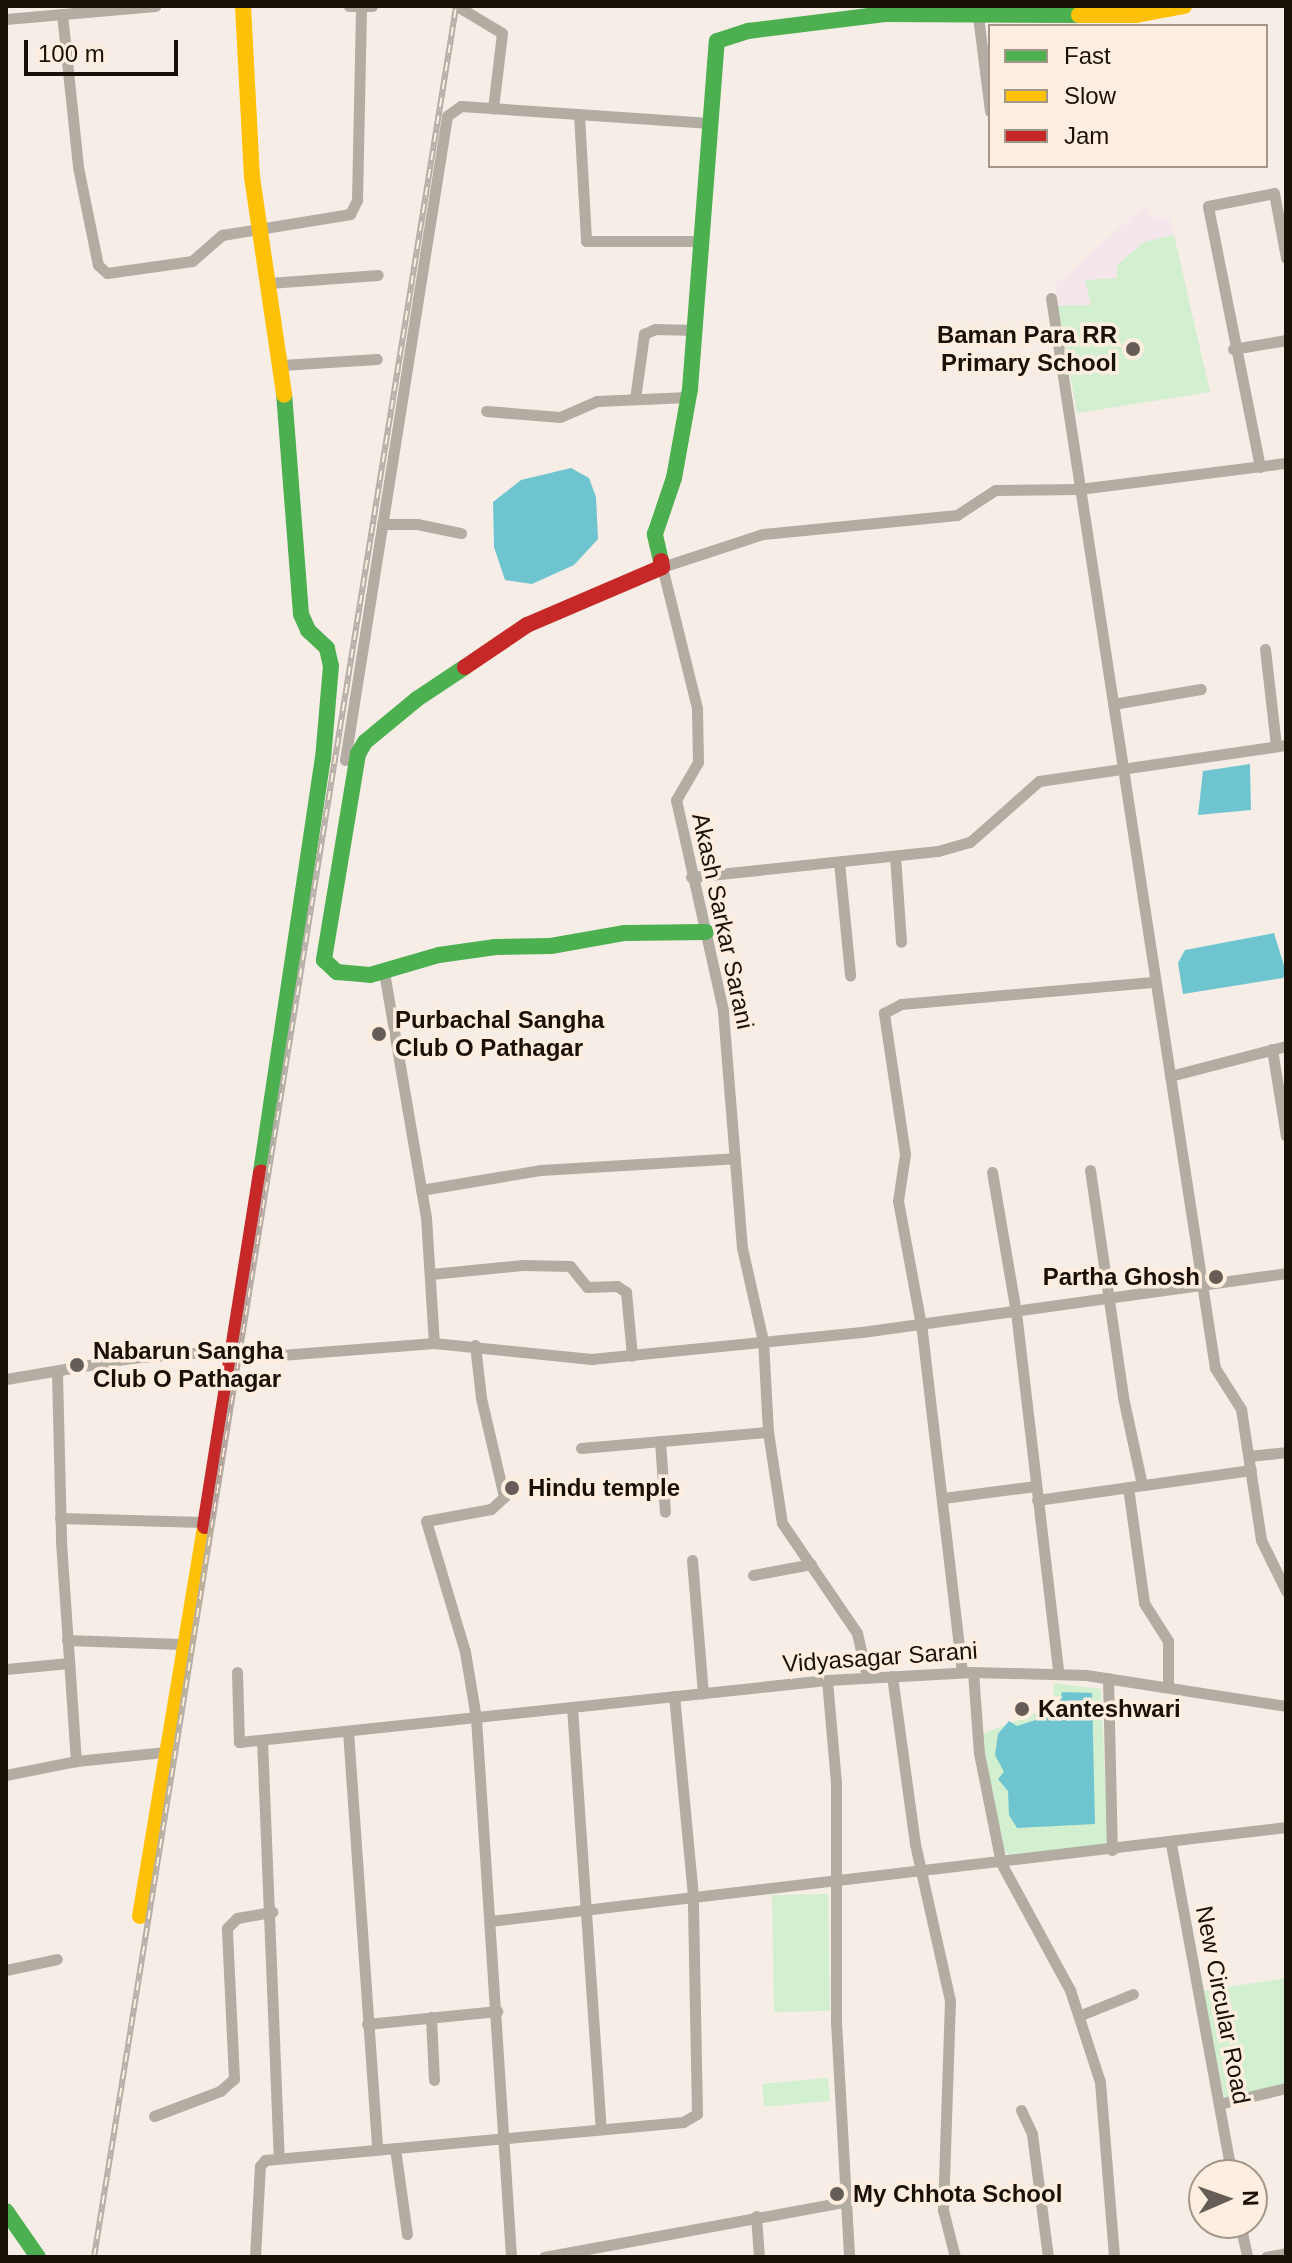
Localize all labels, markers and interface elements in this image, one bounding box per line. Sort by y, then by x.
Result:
scale bar [28,24,182,74]
legend [988,24,1268,168]
text: 100 m [38,40,105,67]
text: Fast [1064,42,1111,69]
text: Slow [1064,82,1116,109]
text: Jam [1064,122,1109,149]
place label: Baman Para RR Primary School [937,321,1117,377]
marker: Baman Para RR Primary School [1124,340,1142,358]
street label: Akash Sarkar Sarani [686,810,760,1032]
place label: Purbachal Sangha Club O Pathagar [395,1006,604,1062]
marker: Purbachal Sangha Club O Pathagar [370,1025,388,1043]
place label: Partha Ghosh [1043,1263,1200,1291]
marker: Partha Ghosh [1207,1268,1225,1286]
place label: Nabarun Sangha Club O Pathagar [93,1337,284,1393]
marker: Nabarun Sangha Club O Pathagar [68,1356,86,1374]
place label: Hindu temple [528,1474,680,1502]
marker: Hindu temple [503,1479,521,1497]
street label: Vidyasagar Sarani [781,1636,979,1678]
place label: Kanteshwari [1038,1695,1181,1723]
marker: Kanteshwari [1013,1700,1031,1718]
street label: New Circular Road [1190,1903,1256,2107]
north arrow [1188,2159,1268,2239]
place label: My Chhota School [853,2180,1062,2208]
marker: My Chhota School [828,2185,846,2203]
text: N [1238,2190,1263,2207]

